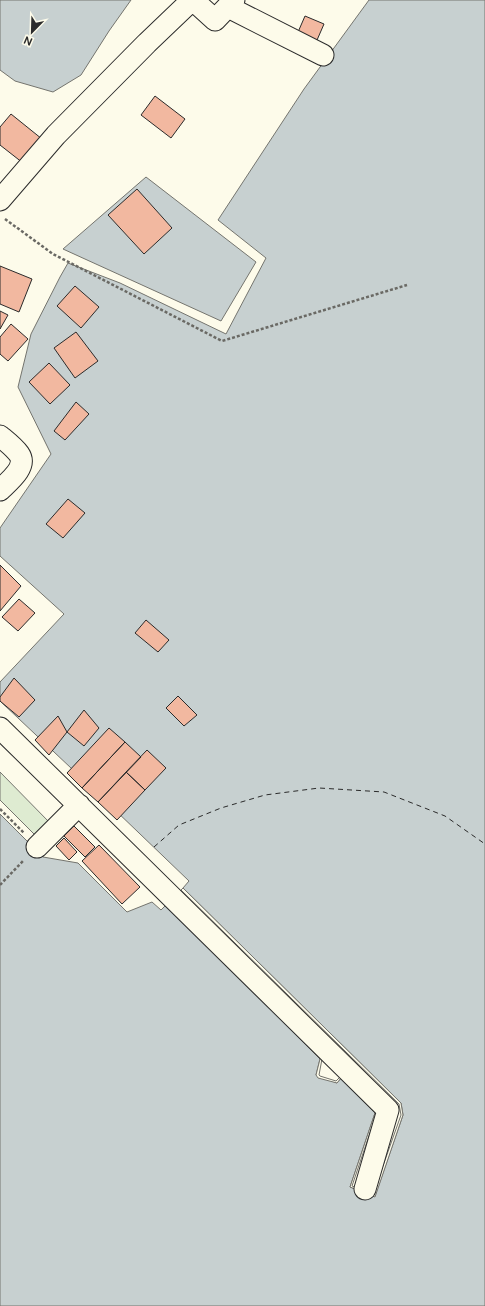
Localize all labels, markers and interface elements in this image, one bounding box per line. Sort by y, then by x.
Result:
north arrow [12,12,52,52]
text: N [22,33,35,49]

